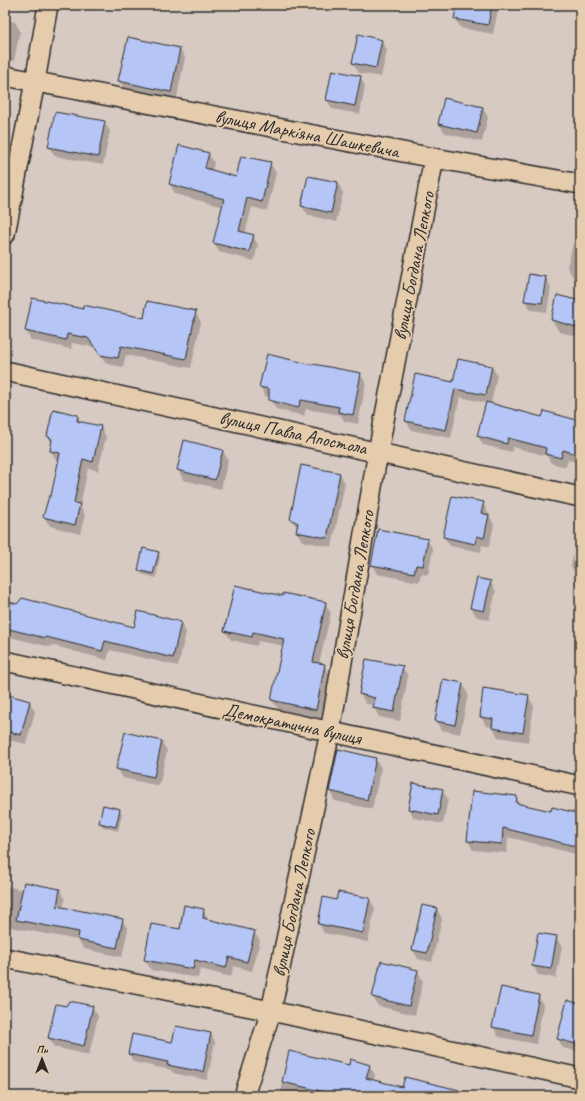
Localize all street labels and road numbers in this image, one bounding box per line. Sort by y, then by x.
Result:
street label: вулиця Маркіяна Шашкевича [213,104,403,164]
street label: вулиця Богдана Лепкого [388,189,440,342]
street label: вулиця Павла Апостола [217,406,370,461]
street label: вулиця Богдана Лепкого [330,508,380,661]
street label: Демократична вулиця [221,698,365,751]
street label: вулиця Богдана Лепкого [267,826,322,979]

